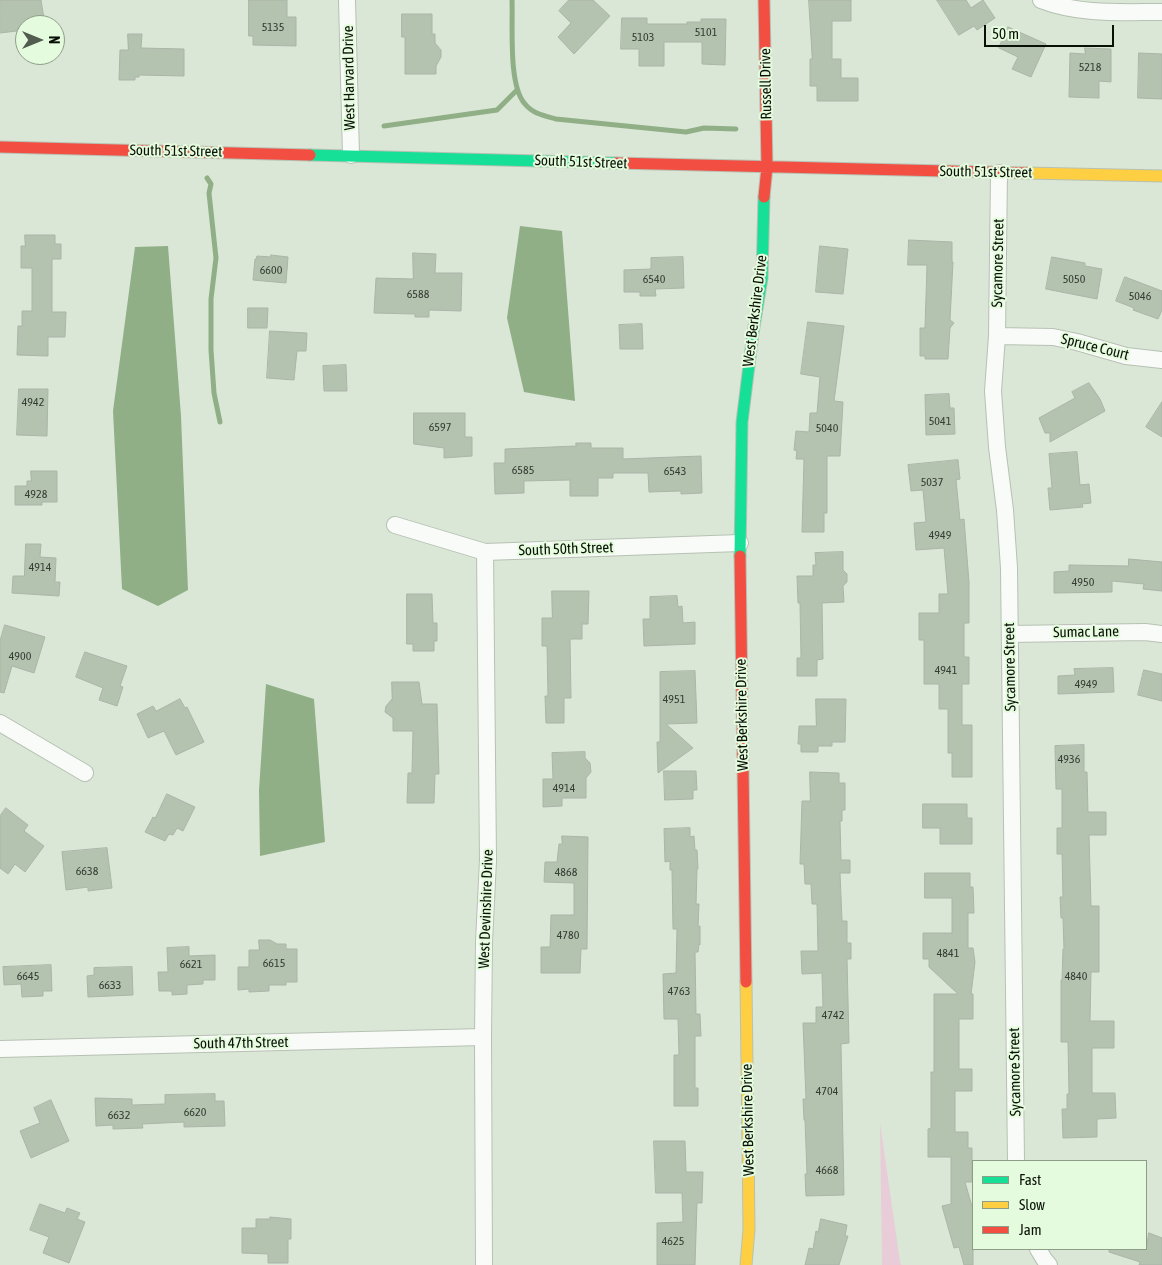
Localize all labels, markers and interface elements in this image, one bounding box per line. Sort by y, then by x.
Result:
north arrow [15,15,65,65]
scale bar [987,15,1117,47]
house number: 5135 [262,20,284,34]
street label: West Harvard Drive [339,25,359,131]
house number: 5101 [695,25,717,39]
text: 50 m [992,25,1019,42]
house number: 5103 [632,30,654,44]
text: N [46,36,62,44]
street label: Russell Drive [756,48,776,120]
house number: 5218 [1079,60,1101,74]
street label: South 51st Street [129,141,223,161]
street label: South 51st Street [534,151,628,173]
street label: South 51st Street [939,162,1033,182]
street label: Sycamore Street [988,218,1008,308]
street label: West Berkshire Drive [739,254,771,368]
house number: 6600 [260,263,282,277]
house number: 6540 [643,272,665,286]
house number: 5050 [1063,272,1085,286]
house number: 6588 [407,287,429,301]
house number: 5046 [1129,289,1151,303]
street label: Spruce Court [1059,330,1131,364]
house number: 4942 [22,395,44,409]
house number: 5041 [929,414,951,428]
house number: 6597 [429,420,451,434]
house number: 5040 [816,421,838,435]
house number: 6585 [512,463,534,477]
house number: 6543 [664,464,686,478]
house number: 5037 [921,475,943,489]
house number: 4928 [25,487,47,501]
house number: 4949 [929,528,951,542]
street label: South 50th Street [518,538,614,560]
house number: 4914 [29,560,51,574]
house number: 4950 [1072,575,1094,589]
street label: Sycamore Street [1000,622,1020,712]
street label: Sumac Lane [1053,622,1119,642]
house number: 4900 [9,649,31,663]
street label: West Berkshire Drive [732,659,752,771]
house number: 4941 [935,663,957,677]
house number: 4949 [1075,677,1097,691]
house number: 4951 [663,692,685,706]
house number: 4936 [1058,752,1080,766]
house number: 4914 [553,781,575,795]
street label: West Devinshire Drive [475,849,497,969]
house number: 6638 [76,864,98,878]
house number: 4868 [555,865,577,879]
house number: 4780 [557,928,579,942]
house number: 4841 [937,946,959,960]
house number: 6615 [263,956,285,970]
house number: 6621 [180,957,202,971]
house number: 6645 [17,969,39,983]
house number: 4840 [1065,969,1087,983]
house number: 6633 [99,978,121,992]
house number: 4763 [668,984,690,998]
house number: 4742 [822,1008,844,1022]
street label: Sycamore Street [1005,1027,1025,1117]
street label: South 47th Street [193,1033,289,1053]
street label: West Berkshire Drive [738,1064,758,1176]
house number: 4704 [816,1084,838,1098]
house number: 6620 [184,1105,206,1119]
house number: 6632 [108,1108,130,1122]
legend [972,1160,1147,1250]
house number: 4668 [816,1163,838,1177]
text: Fast [1019,1171,1041,1188]
text: Slow [1019,1196,1045,1213]
text: Jam [1019,1221,1042,1238]
house number: 4625 [662,1234,684,1248]

